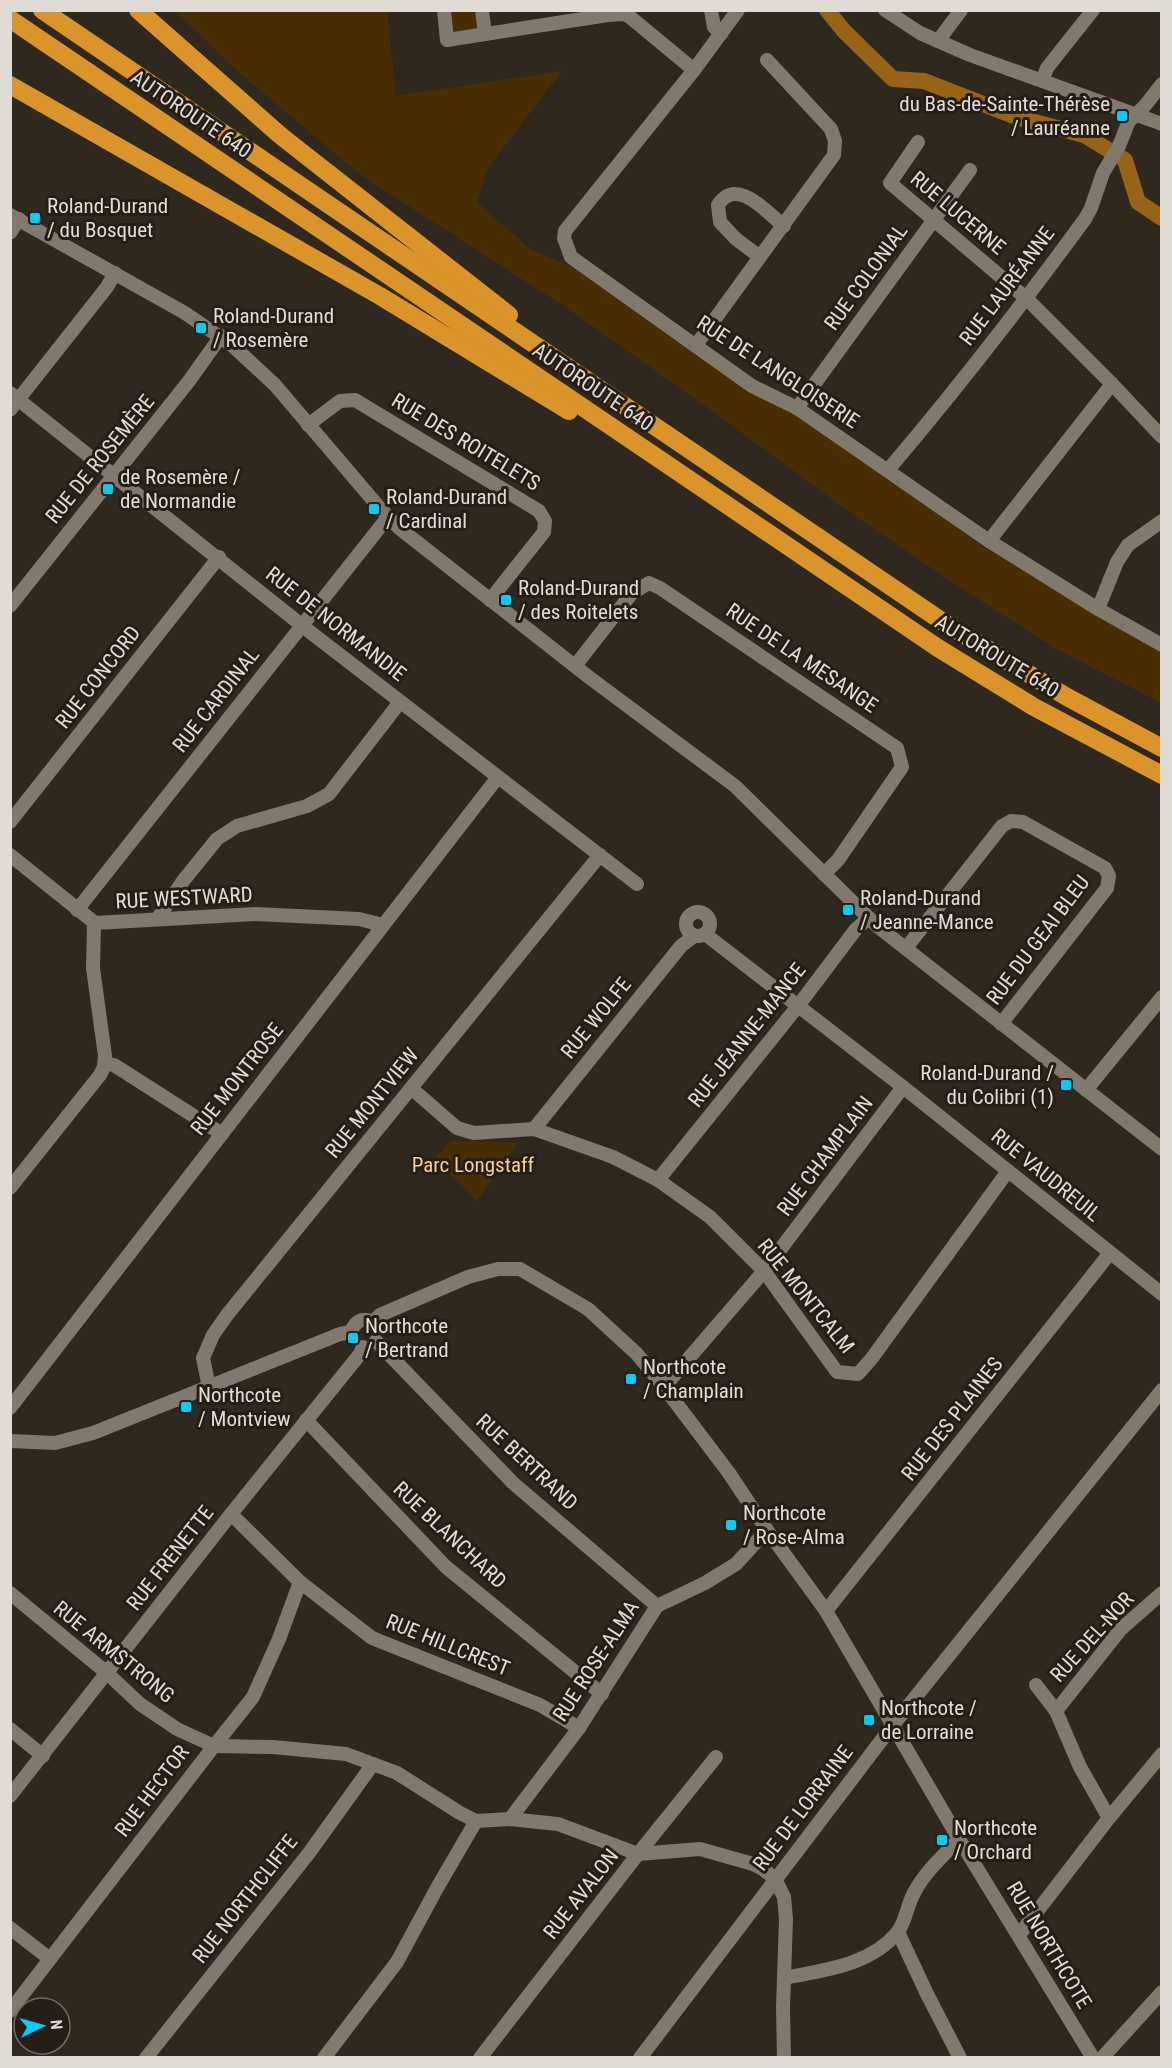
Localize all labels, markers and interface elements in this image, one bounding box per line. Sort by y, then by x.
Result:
street label: AUTOROUTE 640 [126,65,256,163]
place label: du Bas-de-Sainte-Thérèse / Lauréanne [899,92,1110,140]
marker: du Bas-de-Sainte-Thérèse / Lauréanne [1115,109,1129,123]
street label: RUE LUCERNE [906,166,1010,260]
place label: Roland-Durand / du Bosquet [47,194,168,242]
marker: Roland-Durand / du Bosquet [28,211,42,225]
street label: RUE COLONIAL [819,219,913,335]
street label: RUE LAURÉANNE [955,222,1059,350]
place label: Roland-Durand / Rosemère [213,304,334,352]
street label: RUE DE LANGLOISERIE [692,311,864,433]
marker: Roland-Durand / Rosemère [194,321,208,335]
street label: AUTOROUTE 640 [528,338,658,436]
street label: RUE DES ROITELETS [388,388,545,496]
street label: RUE DE ROSEMÈRE [41,390,159,528]
place label: de Rosemère / de Normandie [120,465,241,513]
marker: de Rosemère / de Normandie [101,482,115,496]
place label: Roland-Durand / Cardinal [386,485,507,533]
marker: Roland-Durand / Cardinal [367,502,381,516]
street label: RUE DE NORMANDIE [261,562,411,686]
place label: Roland-Durand / des Roitelets [518,576,639,624]
marker: Roland-Durand / des Roitelets [499,593,513,607]
street label: RUE DE LA MESANGE [722,598,882,718]
street label: AUTOROUTE 640 [931,610,1063,702]
street label: RUE CONCORD [51,621,145,733]
street label: RUE CARDINAL [168,643,264,757]
street label: RUE DU GEAI BLEU [982,871,1094,1009]
street label: RUE WESTWARD [115,882,253,914]
place label: Roland-Durand / Jeanne-Mance [860,886,994,934]
marker: Roland-Durand / Jeanne-Mance [841,903,855,917]
street label: RUE JEANNE-MANCE [683,958,811,1112]
street label: RUE WOLFE [556,973,636,1063]
street label: RUE MONTROSE [186,1018,288,1140]
street label: RUE MONTVIEW [321,1043,423,1163]
place label: Roland-Durand / du Colibri (1) [920,1061,1054,1109]
marker: Roland-Durand / du Colibri (1) [1059,1078,1073,1092]
street label: RUE CHAMPLAIN [772,1091,878,1221]
street label: RUE VAUDREUIL [987,1124,1105,1226]
park label: Parc Longstaff [412,1153,535,1177]
street label: RUE MONTCALM [753,1234,859,1358]
place label: Northcote / Bertrand [365,1314,449,1362]
marker: Northcote / Bertrand [346,1331,360,1345]
street label: RUE DES PLAINES [896,1352,1008,1485]
place label: Northcote / Champlain [643,1355,744,1403]
marker: Northcote / Champlain [624,1372,638,1386]
place label: Northcote / Montview [198,1383,291,1431]
marker: Northcote / Montview [179,1400,193,1414]
street label: RUE BERTRAND [471,1409,583,1515]
street label: RUE BLANCHARD [389,1477,511,1593]
street label: RUE FRENETTE [122,1501,218,1615]
place label: Northcote / Rose-Alma [743,1501,845,1549]
marker: Northcote / Rose-Alma [724,1518,738,1532]
street label: RUE DEL-NOR [1045,1587,1139,1687]
street label: RUE ARMSTRONG [49,1596,179,1708]
street label: RUE ROSE-ALMA [548,1596,644,1726]
street label: RUE HILLCREST [383,1609,513,1681]
place label: Northcote / de Lorraine [881,1696,977,1744]
marker: Northcote / de Lorraine [862,1713,876,1727]
street label: RUE HECTOR [110,1741,194,1841]
street label: RUE DE LORRAINE [748,1741,858,1875]
place label: Northcote / Orchard [954,1816,1037,1864]
street label: RUE NORTHCLIFFE [188,1830,302,1968]
marker: Northcote / Orchard [935,1833,949,1847]
street label: RUE AVALON [538,1844,624,1944]
street label: RUE NORTHCOTE [1002,1877,1096,2013]
north arrow [12,1996,72,2056]
text: N [47,2019,66,2030]

